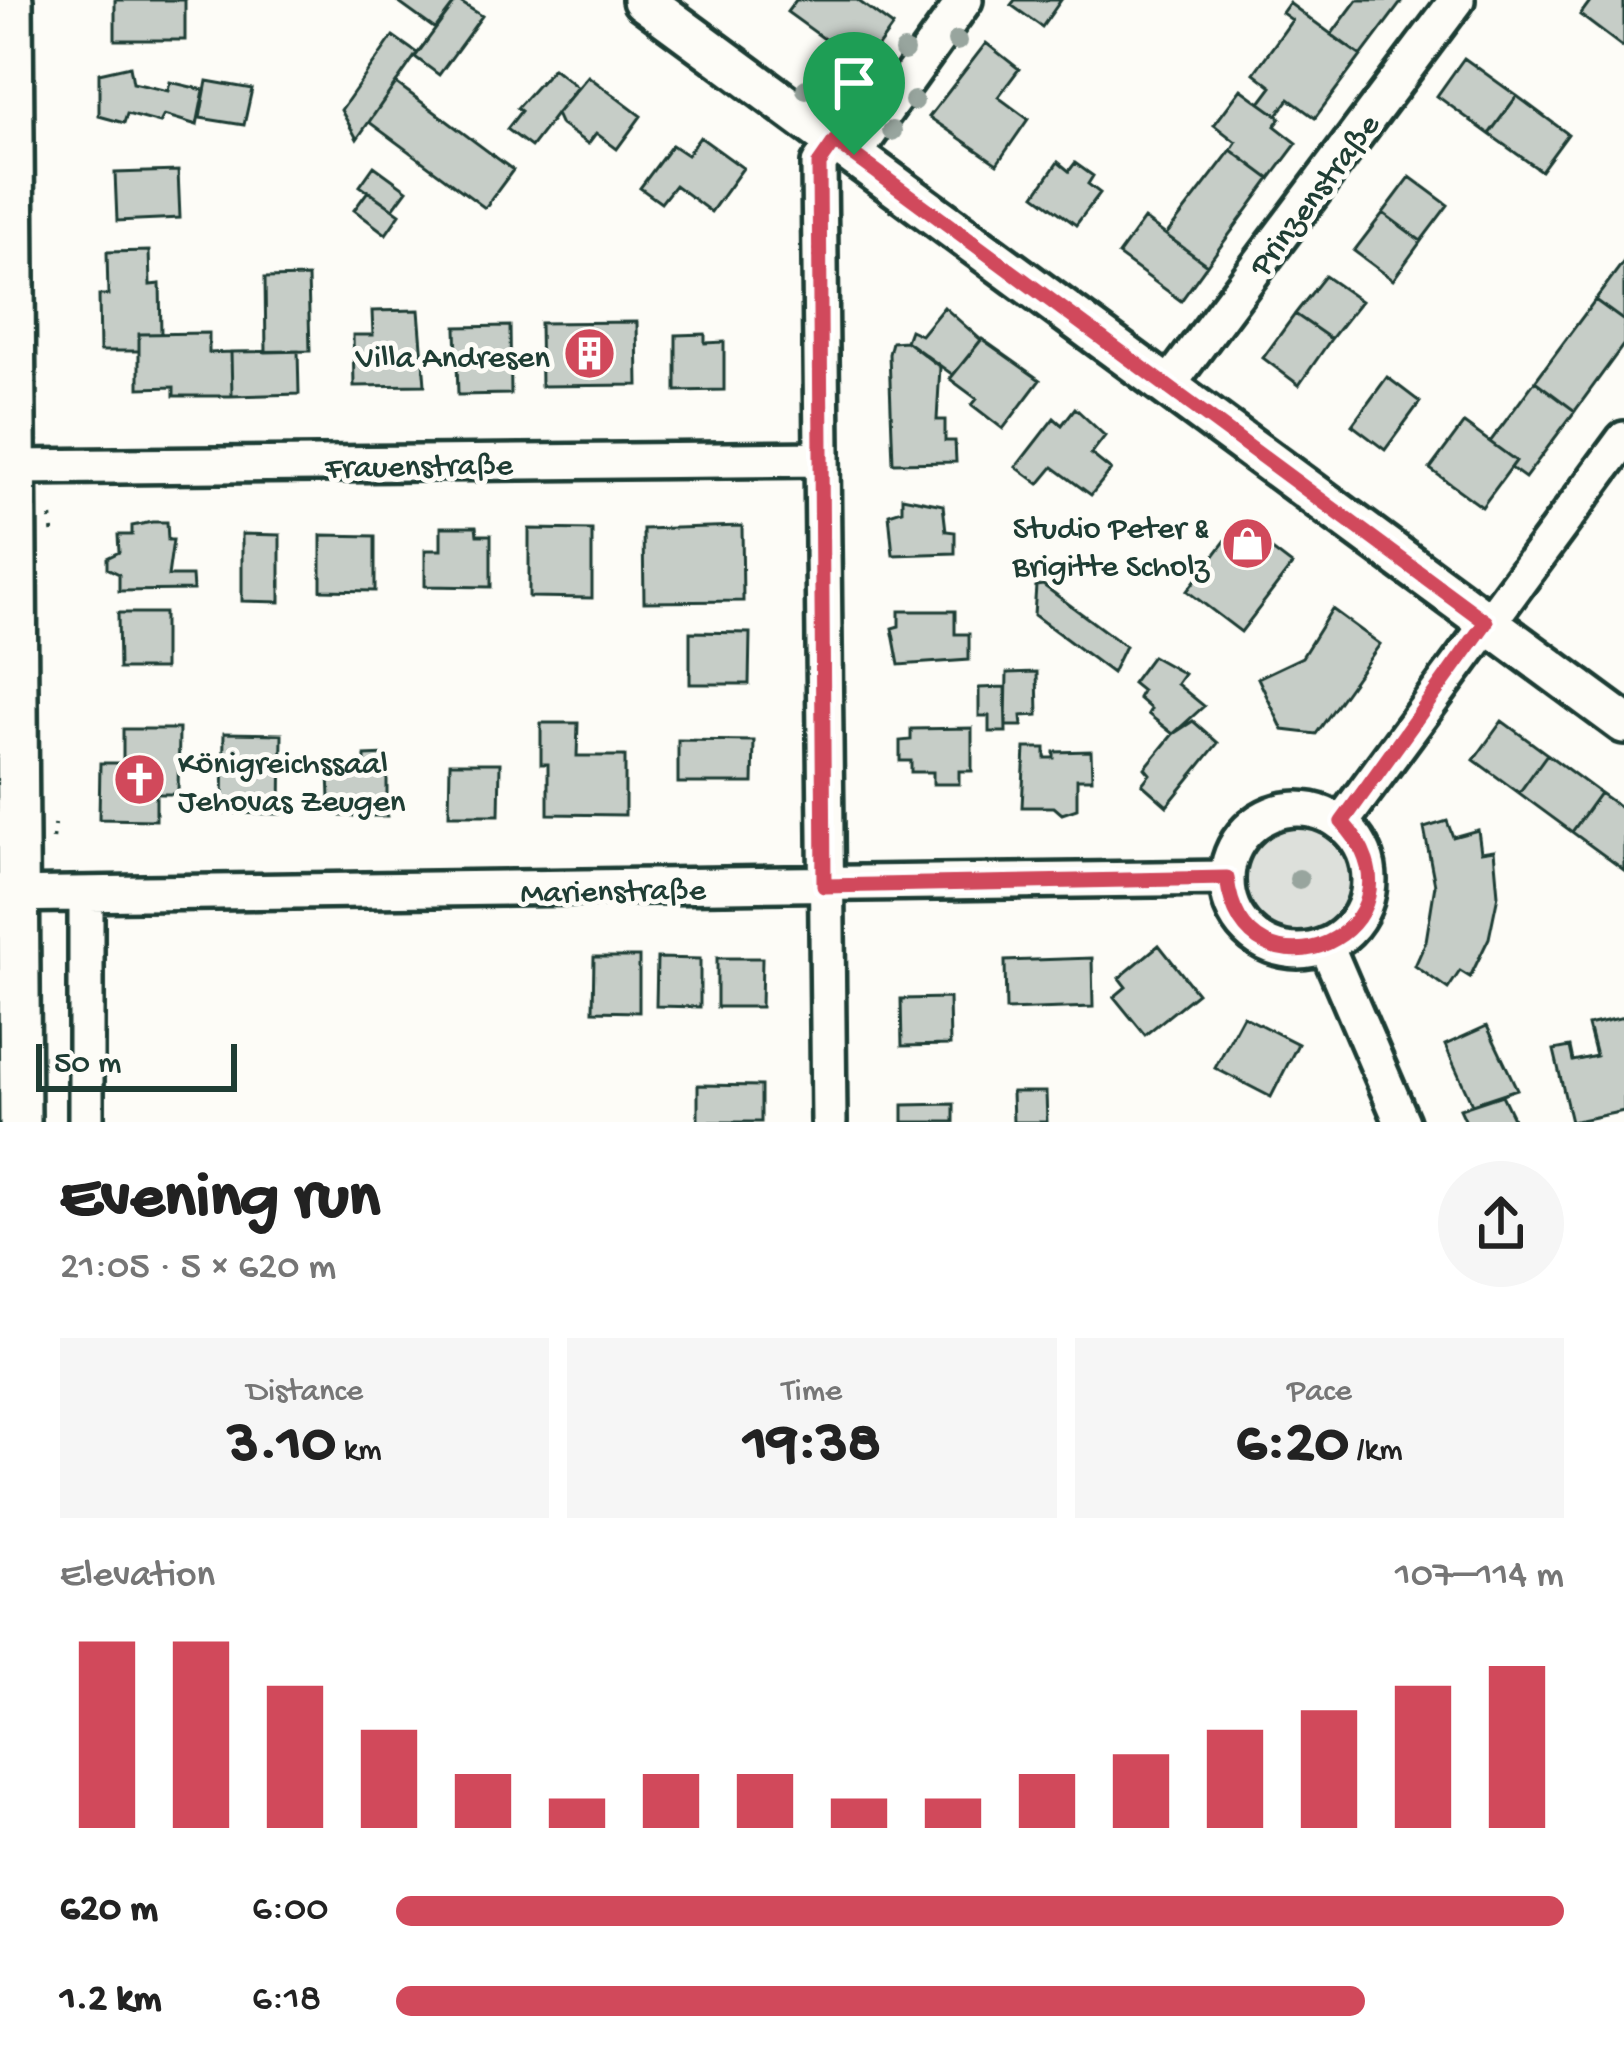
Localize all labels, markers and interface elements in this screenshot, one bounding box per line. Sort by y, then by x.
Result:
pin [803,32,905,155]
icon: arrive [821,50,887,116]
street label: Prinzenstraße [1243,107,1391,286]
building icon: Villa Andresen [561,326,617,382]
place label: Villa Andresen [355,341,550,379]
street label: Frauenstraße [324,448,514,490]
place label: Studio Peter & Brigitte Scholz [1011,512,1210,588]
shop icon: Studio Peter & Brigitte Scholz [1220,516,1276,572]
place label: Königreichssaal Jehovas Zeugen [178,747,406,823]
church icon: Königreichssaal Jehovas Zeugen [111,751,167,807]
street label: Marienstraße [520,873,707,915]
scale bar [36,1038,237,1091]
text: 50 m [54,1046,121,1084]
button: share [1438,1161,1564,1287]
text: Evening run [60,1162,380,1240]
text: 21:05 · 5 × 620 m [60,1246,336,1292]
text: Distance [246,1374,363,1412]
text: Time [782,1374,842,1412]
text: Pace [1287,1374,1352,1412]
text: 3.10 [228,1412,336,1482]
text: 19:38 [743,1412,881,1482]
text: 6:20 [1236,1412,1349,1482]
text: km [336,1433,382,1471]
text: /km [1349,1433,1403,1471]
text: Elevation [60,1554,215,1600]
text: 107–114 m [1395,1554,1564,1600]
text: 620 m [60,1888,158,1934]
text: 6:00 [252,1888,328,1934]
text: 1.2 km [60,1978,161,2024]
text: 6:18 [252,1978,321,2024]

